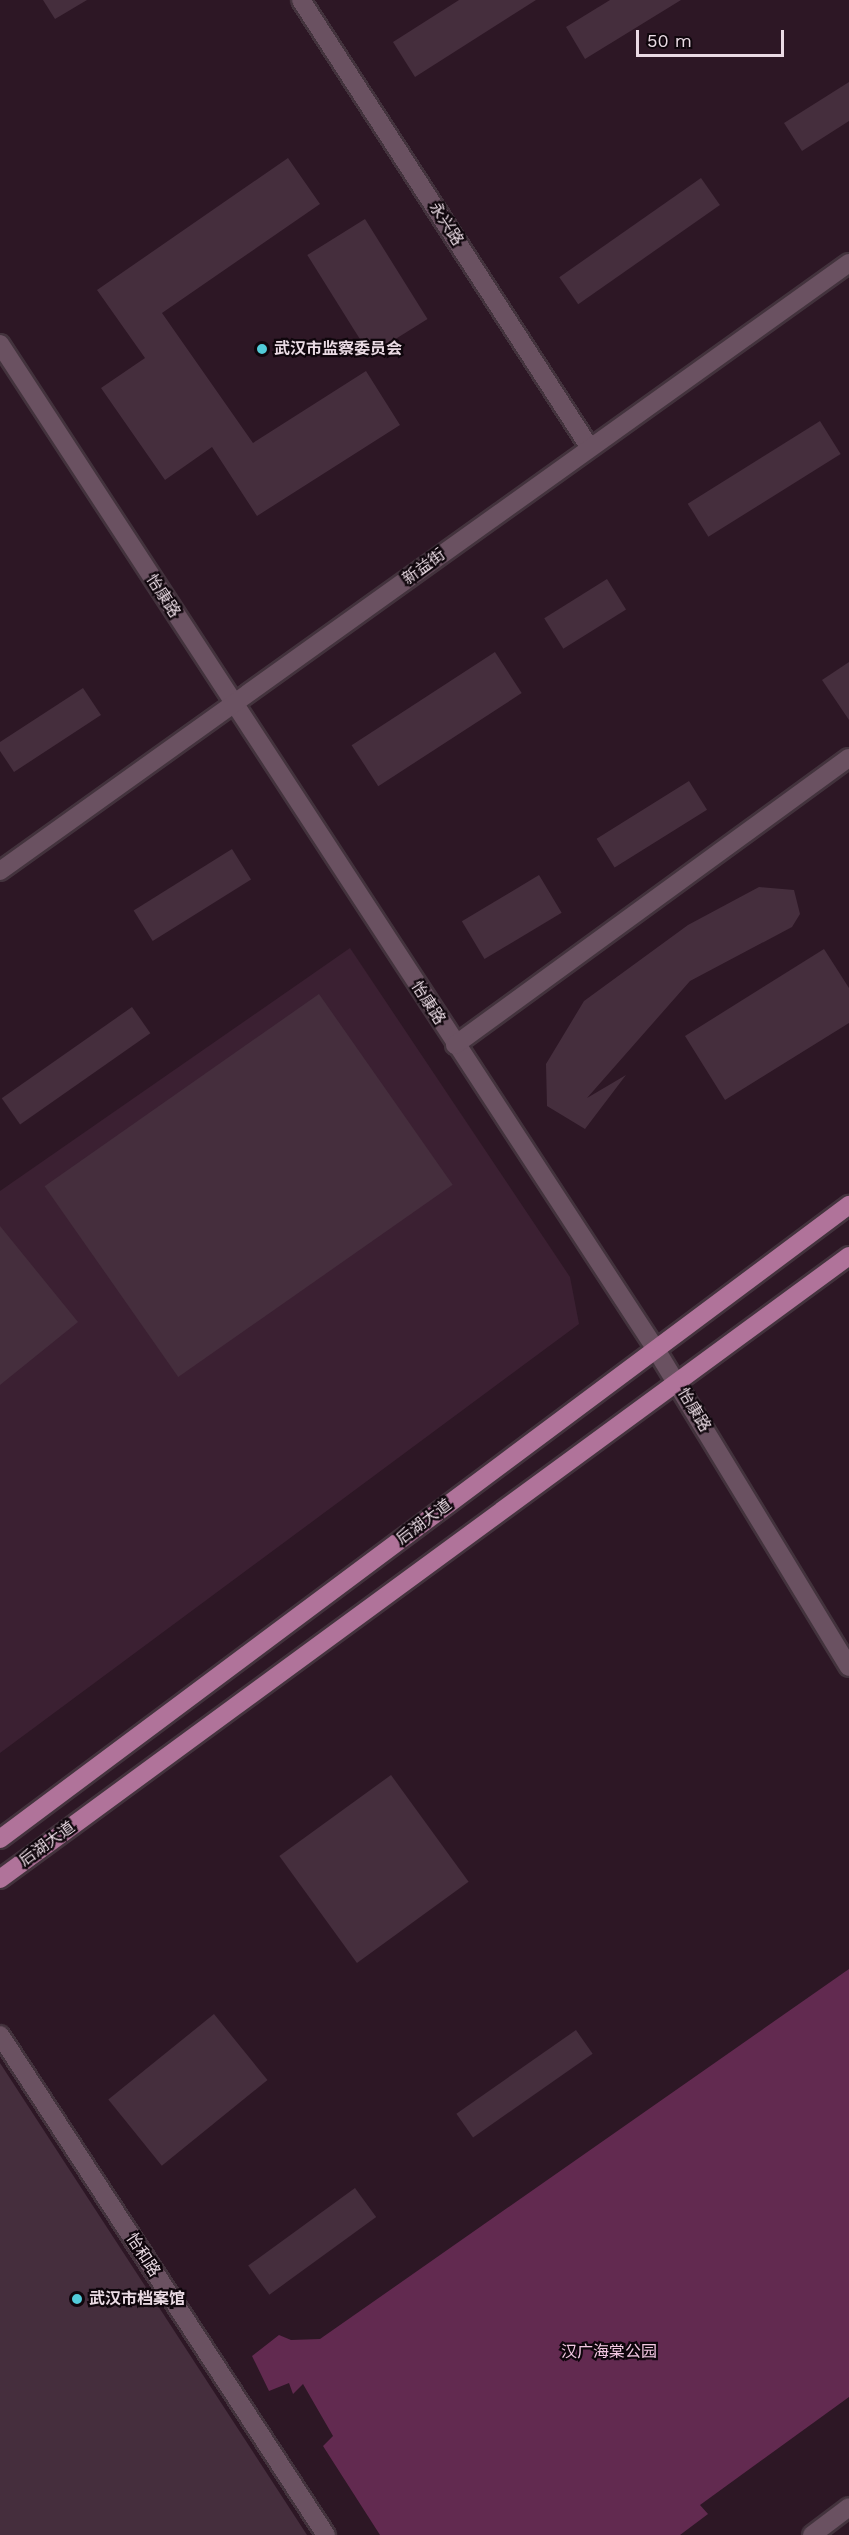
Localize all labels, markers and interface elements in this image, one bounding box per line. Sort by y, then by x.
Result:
scale bar [639,18,788,56]
text: 50 m [647,30,692,51]
street label: 永兴路 [425,199,467,249]
place label: 武汉市监察委员会 [274,339,402,359]
marker: 武汉市监察委员会 [255,342,269,356]
street label: 新益街 [399,545,449,589]
street label: 怡康路 [142,571,184,621]
street label: 怡康路 [407,978,449,1028]
street label: 怡康路 [673,1384,715,1436]
street label: 后湖大道 [393,1495,455,1549]
street label: 后湖大道 [15,1817,79,1871]
street label: 怡和路 [122,2230,164,2280]
place label: 武汉市档案馆 [89,2289,185,2309]
marker: 武汉市档案馆 [70,2292,84,2306]
park label: 汉广海棠公园 [561,2342,657,2362]

